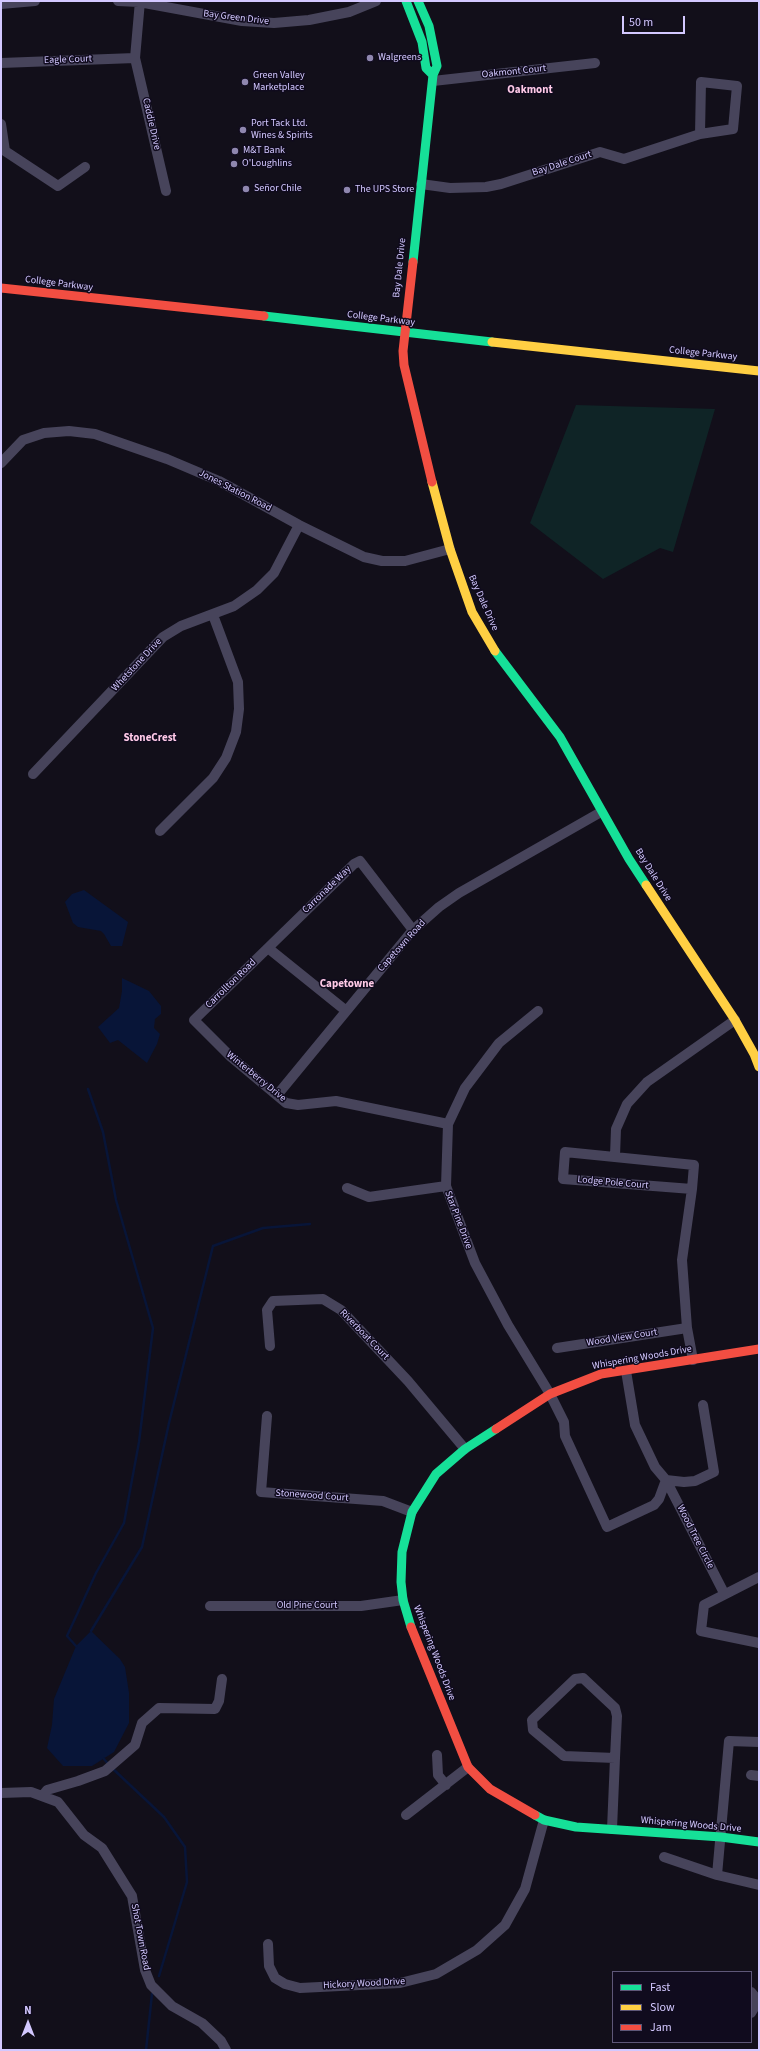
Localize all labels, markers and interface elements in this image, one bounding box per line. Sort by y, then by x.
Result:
street label: Bay Green Drive [202,8,270,28]
scale bar [624,8,687,34]
text: 50 m [629,14,653,31]
place label: Walgreens [378,52,421,64]
street label: Eagle Court [44,53,92,67]
marker: Walgreens [365,53,375,63]
street label: Oakmont Court [481,63,547,81]
place label: Green Valley Marketplace [253,70,305,94]
marker: Green Valley Marketplace [240,77,250,87]
district label: Oakmont [507,84,553,98]
street label: Caddie Drive [139,97,163,151]
place label: Port Tack Ltd. Wines & Spirits [251,118,313,142]
marker: Port Tack Ltd. Wines & Spirits [238,125,248,135]
place label: M&T Bank [243,145,285,157]
marker: M&T Bank [230,146,240,156]
street label: Bay Dale Court [531,149,593,179]
place label: O'Loughlins [242,158,292,170]
marker: O'Loughlins [229,159,239,169]
place label: Señor Chile [254,183,302,195]
marker: Señor Chile [241,184,251,194]
place label: The UPS Store [355,184,414,196]
marker: The UPS Store [342,185,352,195]
street label: Bay Dale Drive [391,238,409,298]
street label: College Parkway [24,274,94,294]
street label: College Parkway [346,309,416,329]
street label: College Parkway [668,344,738,364]
street label: Jones Station Road [197,467,273,515]
street label: Bay Dale Drive [465,573,501,633]
street label: Whetstone Drive [109,636,165,694]
district label: StoneCrest [123,732,177,746]
street label: Bay Dale Drive [632,846,674,904]
street label: Carronade Way [300,864,354,916]
street label: Capetown Road [375,917,429,975]
street label: Carrollton Road [203,957,259,1011]
district label: Capetowne [320,978,374,992]
street label: Winterberry Drive [224,1049,288,1105]
street label: Lodge Pole Court [577,1174,649,1192]
street label: Star Pine Drive [441,1189,475,1251]
street label: Riverboat Court [337,1307,391,1363]
street label: Wood View Court [586,1326,658,1350]
street label: Whispering Woods Drive [591,1343,693,1373]
street label: Stonewood Court [275,1487,349,1505]
street label: Wood Tree Circle [674,1503,716,1571]
street label: Old Pine Court [277,1600,337,1612]
street label: Whispering Woods Drive [410,1604,458,1702]
street label: Whispering Woods Drive [640,1815,742,1835]
street label: Shot Town Road [128,1903,152,1971]
legend [612,1971,752,2043]
street label: Hickory Wood Drive [323,1976,405,1992]
text: Fast [650,1979,670,1996]
text: Slow [650,1999,675,2016]
north arrow [8,2003,48,2043]
text: N [24,2003,32,2018]
text: Jam [650,2019,672,2036]

